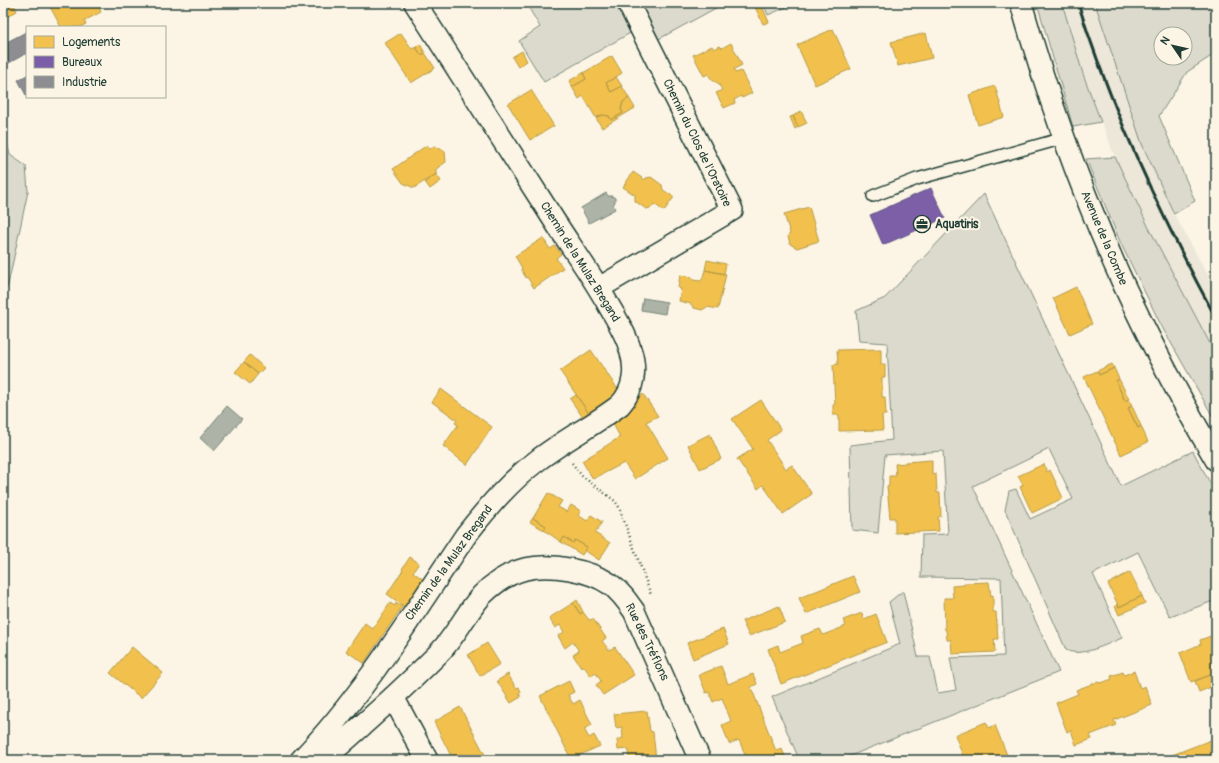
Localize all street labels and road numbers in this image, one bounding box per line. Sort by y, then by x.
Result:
street label: Chemin du Clos de l'Oratoire [659,77,735,209]
street label: Avenue de la Combe [1077,189,1131,287]
street label: Chemin de la Mulaz Bregand [537,199,623,325]
street label: Chemin de la Mulaz Bregand [402,502,496,624]
street label: Rue des Tréflons [622,601,673,684]

